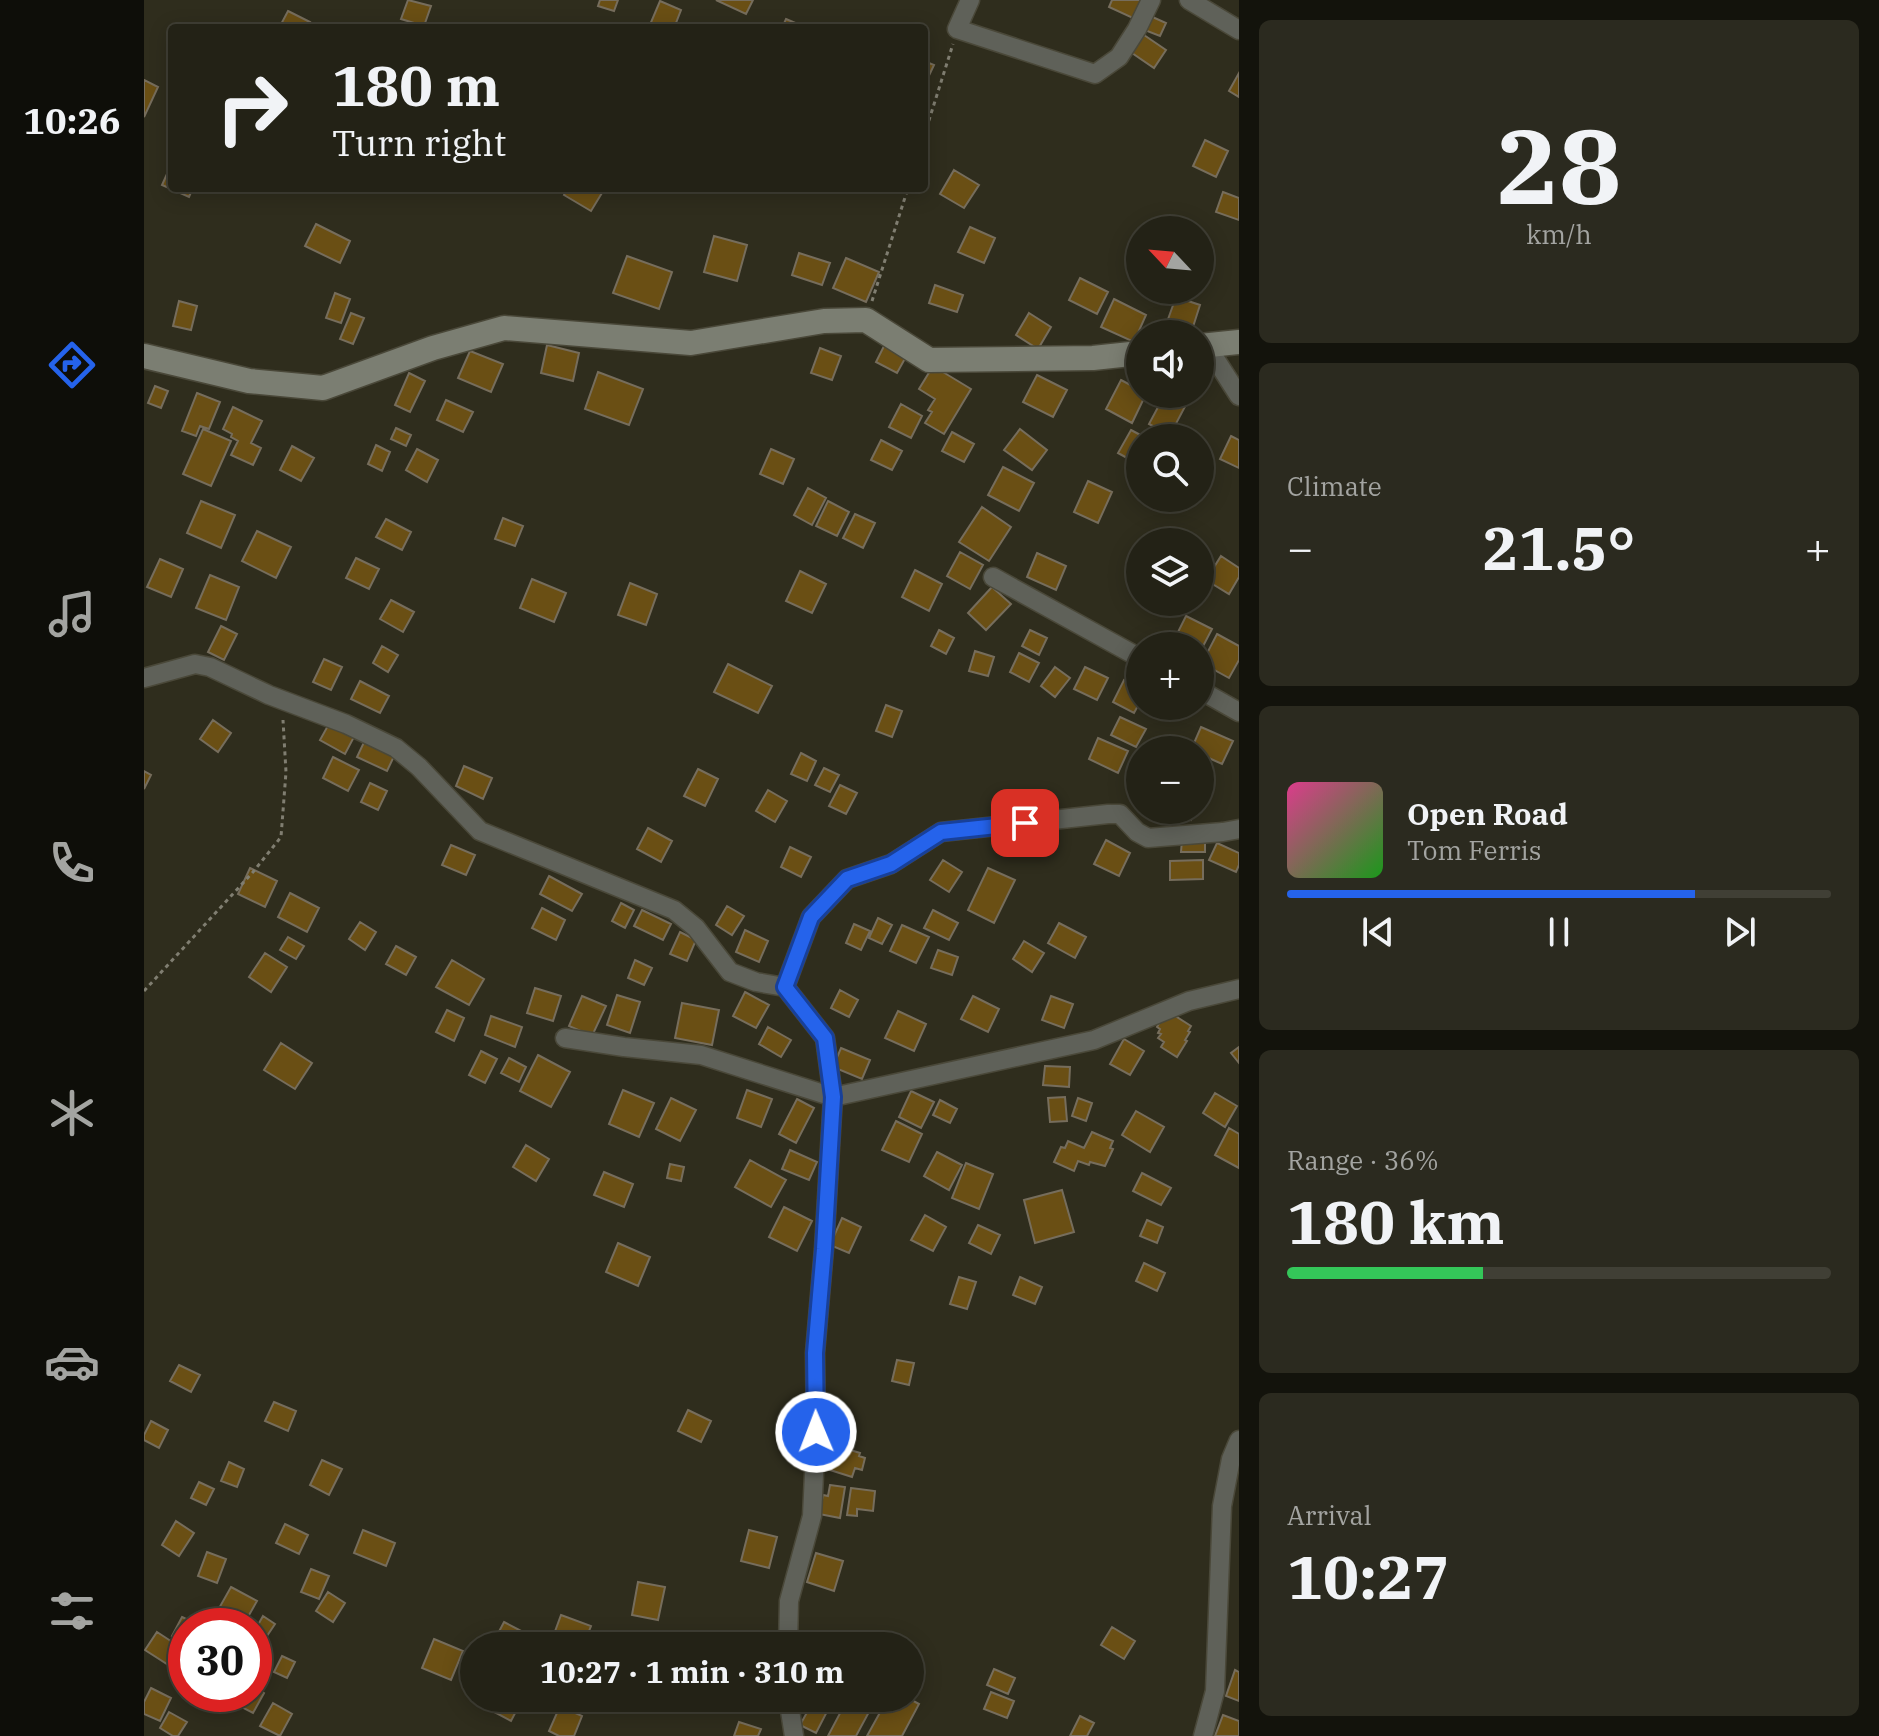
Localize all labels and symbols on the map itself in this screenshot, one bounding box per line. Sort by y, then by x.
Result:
north arrow [1126,216,1214,304]
pin [991,789,1059,857]
position arrow [774,1390,858,1474]
speed limit sign: 30 [168,1608,272,1712]

